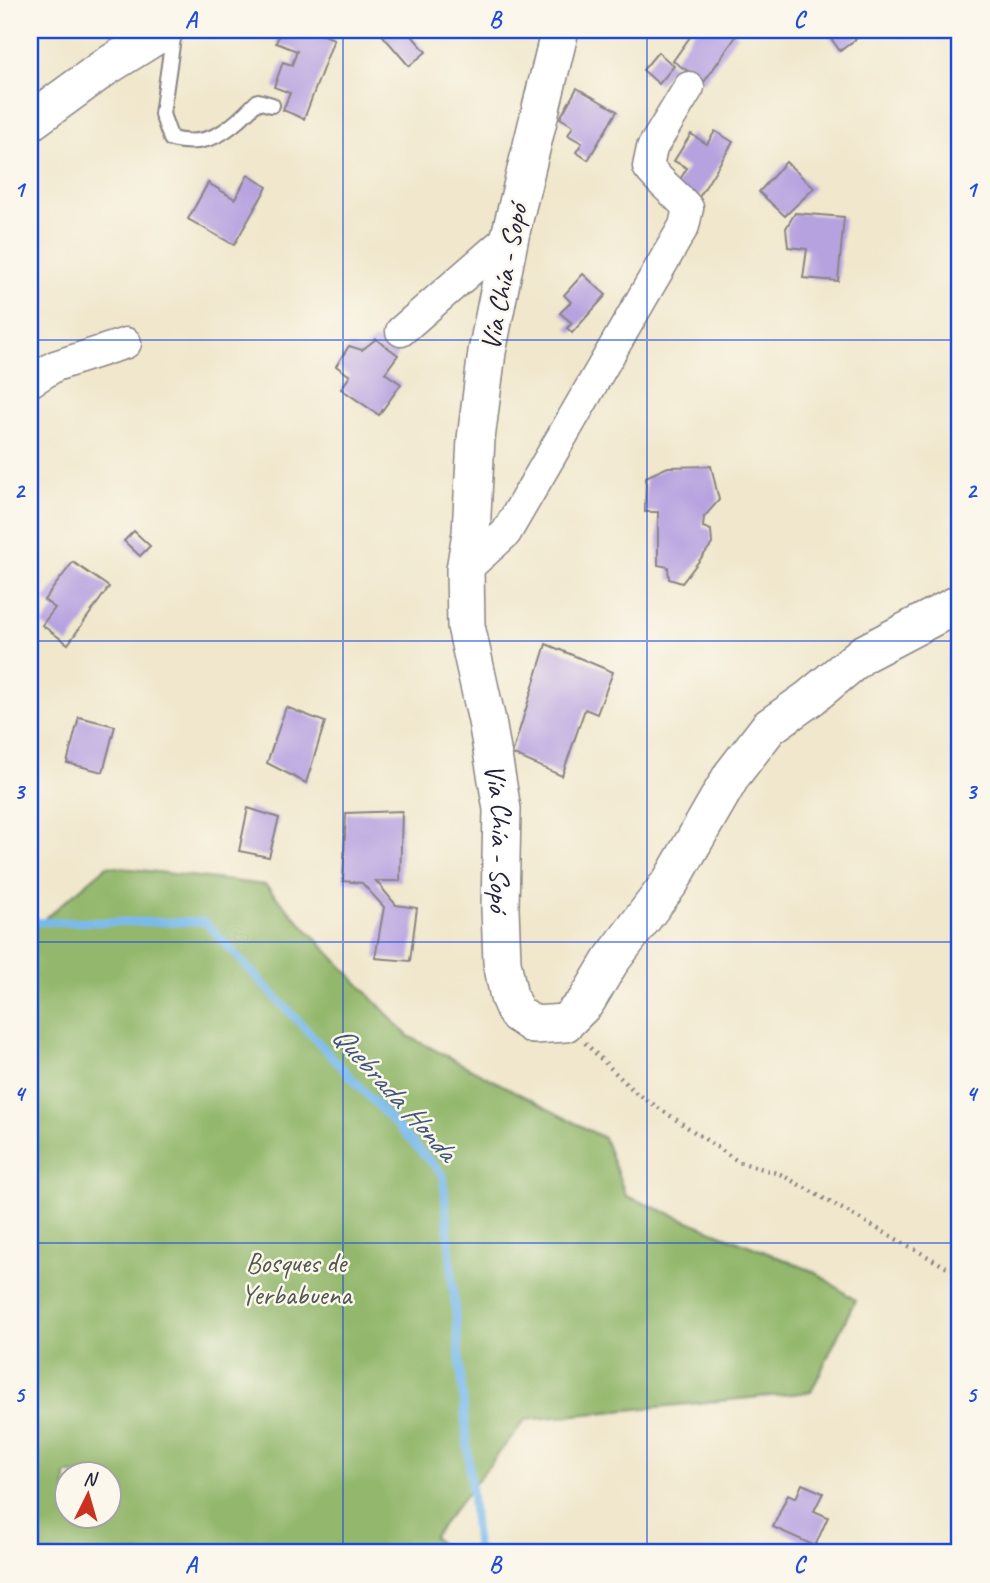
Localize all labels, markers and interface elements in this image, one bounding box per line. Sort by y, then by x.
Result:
text: A [185,5,199,34]
text: B [489,5,503,34]
text: C [794,5,808,34]
text: 1 [14,175,27,204]
text: 1 [966,175,979,204]
street label: Vía Chía - Sopó [472,197,536,353]
text: 2 [14,476,27,505]
text: 2 [966,476,979,505]
street label: Vía Chía - Sopó [477,762,520,916]
text: 3 [14,777,27,806]
text: 3 [966,777,979,806]
water label: Quebrada Honda [324,1017,468,1171]
text: 4 [14,1079,27,1108]
text: 4 [966,1079,979,1108]
park label: Bosques de Yerbabuena [241,1245,353,1312]
text: 5 [14,1380,26,1409]
text: 5 [966,1380,978,1409]
north arrow [52,1460,122,1530]
text: N [82,1467,100,1492]
text: A [185,1550,199,1579]
text: B [489,1550,503,1579]
text: C [794,1550,808,1579]

